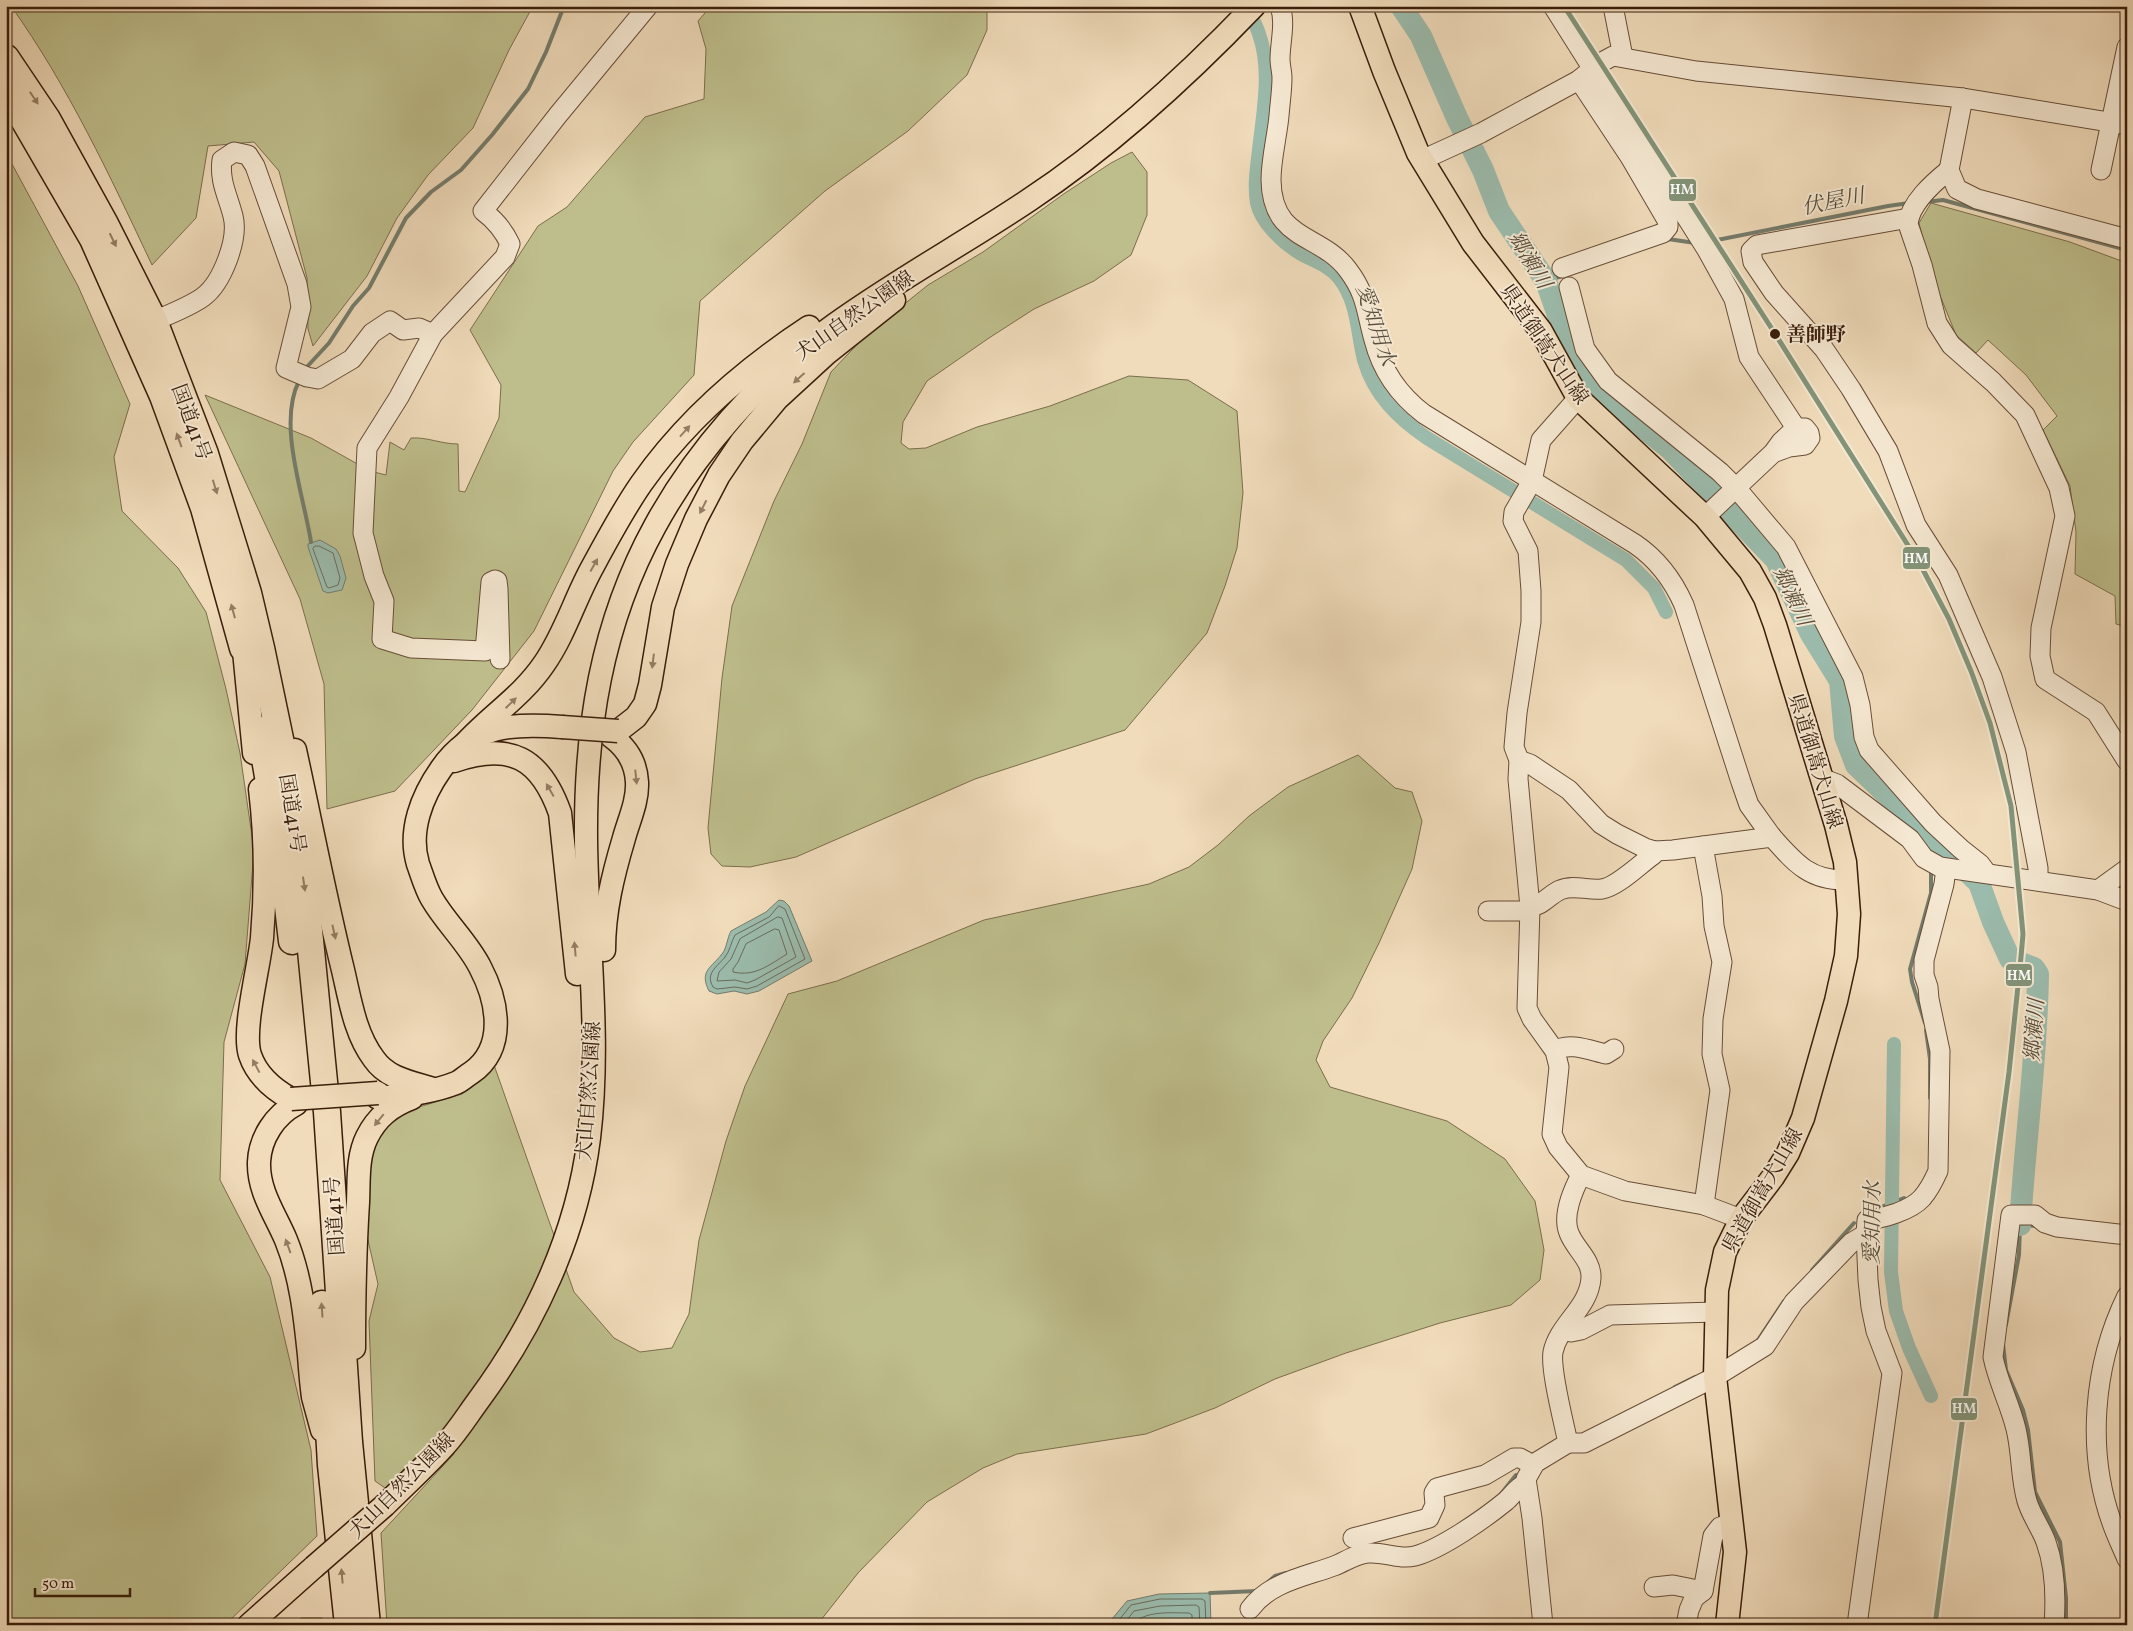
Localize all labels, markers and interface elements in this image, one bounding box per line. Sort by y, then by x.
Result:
one-way arrow [29,92,38,105]
line badge: HM [1668,178,1697,202]
text: HM [1670,181,1695,200]
water label: 伏屋川 [1800,182,1869,223]
water label: 郷瀬川 [1500,226,1558,297]
one-way arrow [110,233,118,247]
street label: 犬山自然公園線 [790,265,921,368]
street label: 県道御嵩犬山線 [1493,279,1594,411]
water label: 愛知用水 [1348,281,1402,372]
place label: 善師野 [1786,322,1846,350]
marker: 善師野 [1768,327,1782,341]
one-way arrow [794,372,806,384]
street label: 国道41号 [163,380,217,465]
one-way arrow [679,426,691,438]
one-way arrow [175,432,183,447]
one-way arrow [212,479,220,494]
one-way arrow [699,500,707,514]
line badge: HM [1902,546,1931,570]
text: HM [1904,550,1929,569]
one-way arrow [589,558,598,572]
water label: 郷瀬川 [1765,562,1819,633]
one-way arrow [229,604,237,619]
one-way arrow [649,653,657,669]
street label: 県道御嵩犬山線 [1780,691,1848,833]
one-way arrow [504,697,516,709]
one-way arrow [632,769,640,785]
street label: 国道41号 [271,772,311,855]
one-way arrow [546,783,555,796]
one-way arrow [300,876,308,892]
one-way arrow [330,925,338,941]
one-way arrow [571,941,579,957]
line badge: HM [2005,963,2033,987]
text: HM [2007,967,2032,986]
water label: 郷瀬川 [2019,996,2052,1063]
street label: 犬山自然公園線 [571,1020,609,1162]
one-way arrow [252,1059,260,1074]
one-way arrow [373,1113,384,1126]
street label: 県道御嵩犬山線 [1717,1123,1811,1259]
street label: 国道41号 [319,1175,353,1257]
water label: 愛知用水 [1858,1179,1889,1265]
one-way arrow [283,1238,291,1253]
one-way arrow [317,1301,325,1317]
line badge: HM [1950,1397,1978,1421]
text: HM [1952,1400,1977,1419]
street label: 犬山自然公園線 [343,1427,462,1546]
scale bar [35,1566,130,1598]
one-way arrow [338,1568,346,1584]
text: 50 m [42,1574,74,1595]

